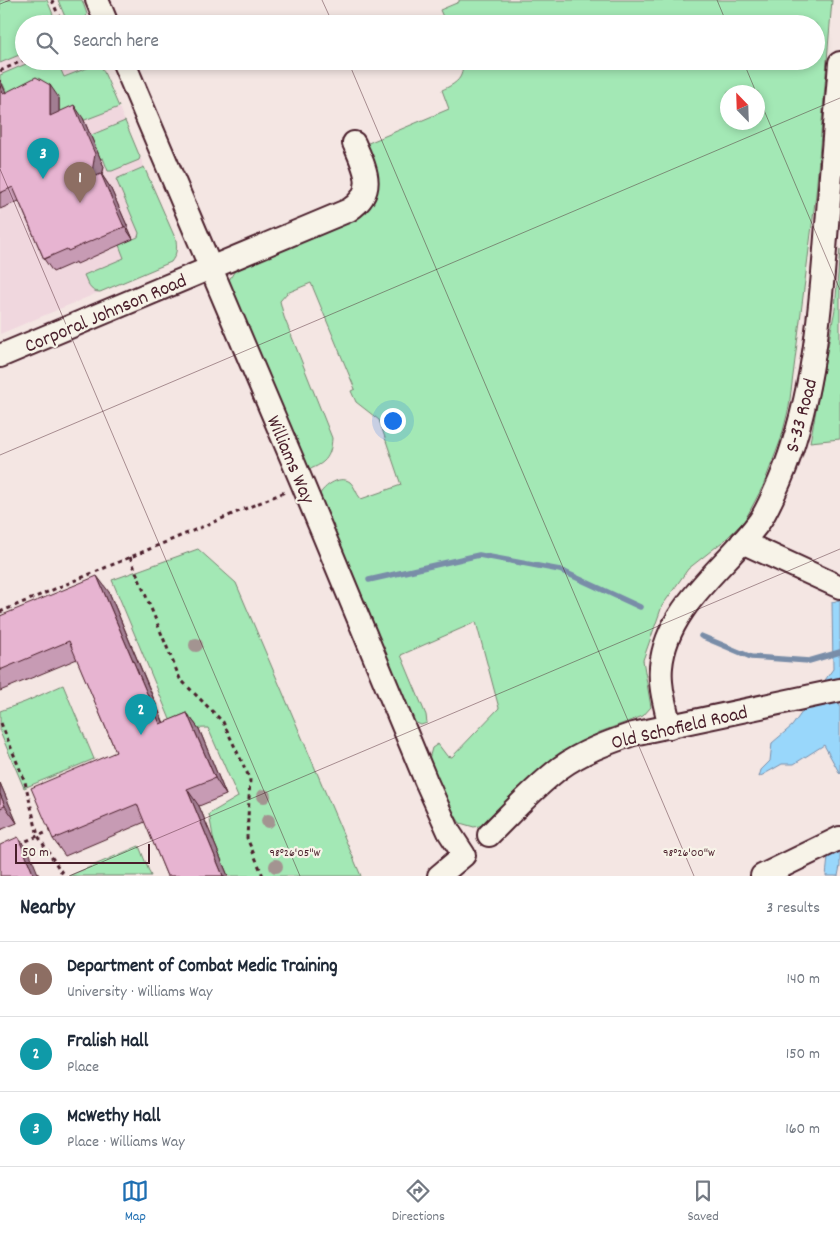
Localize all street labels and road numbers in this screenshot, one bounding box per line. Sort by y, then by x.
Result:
street label: Corporal Johnson Road [21,268,192,362]
street label: S-33 Road [780,376,826,456]
street label: Williams Way [258,412,321,509]
street label: Old Schofield Road [609,700,751,758]

